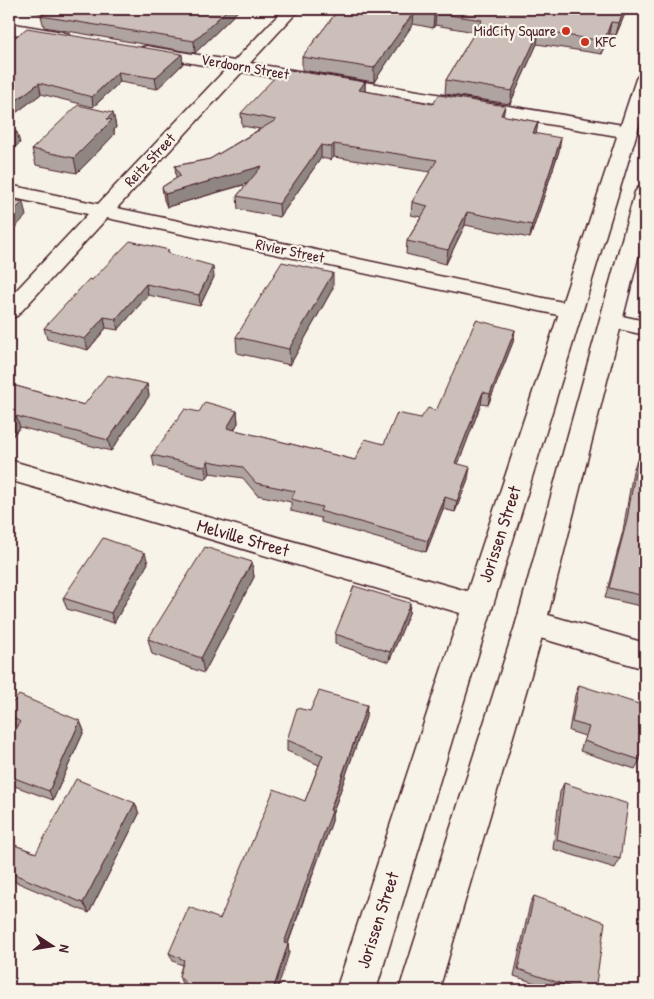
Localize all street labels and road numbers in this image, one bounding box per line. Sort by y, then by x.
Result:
street label: Verdoorn Street [199,48,292,85]
street label: Reitz Street [119,128,180,191]
street label: Rivier Street [254,233,327,268]
street label: Jorissen Street [472,482,527,585]
street label: Melville Street [194,512,293,563]
street label: Jorissen Street [350,868,405,971]

